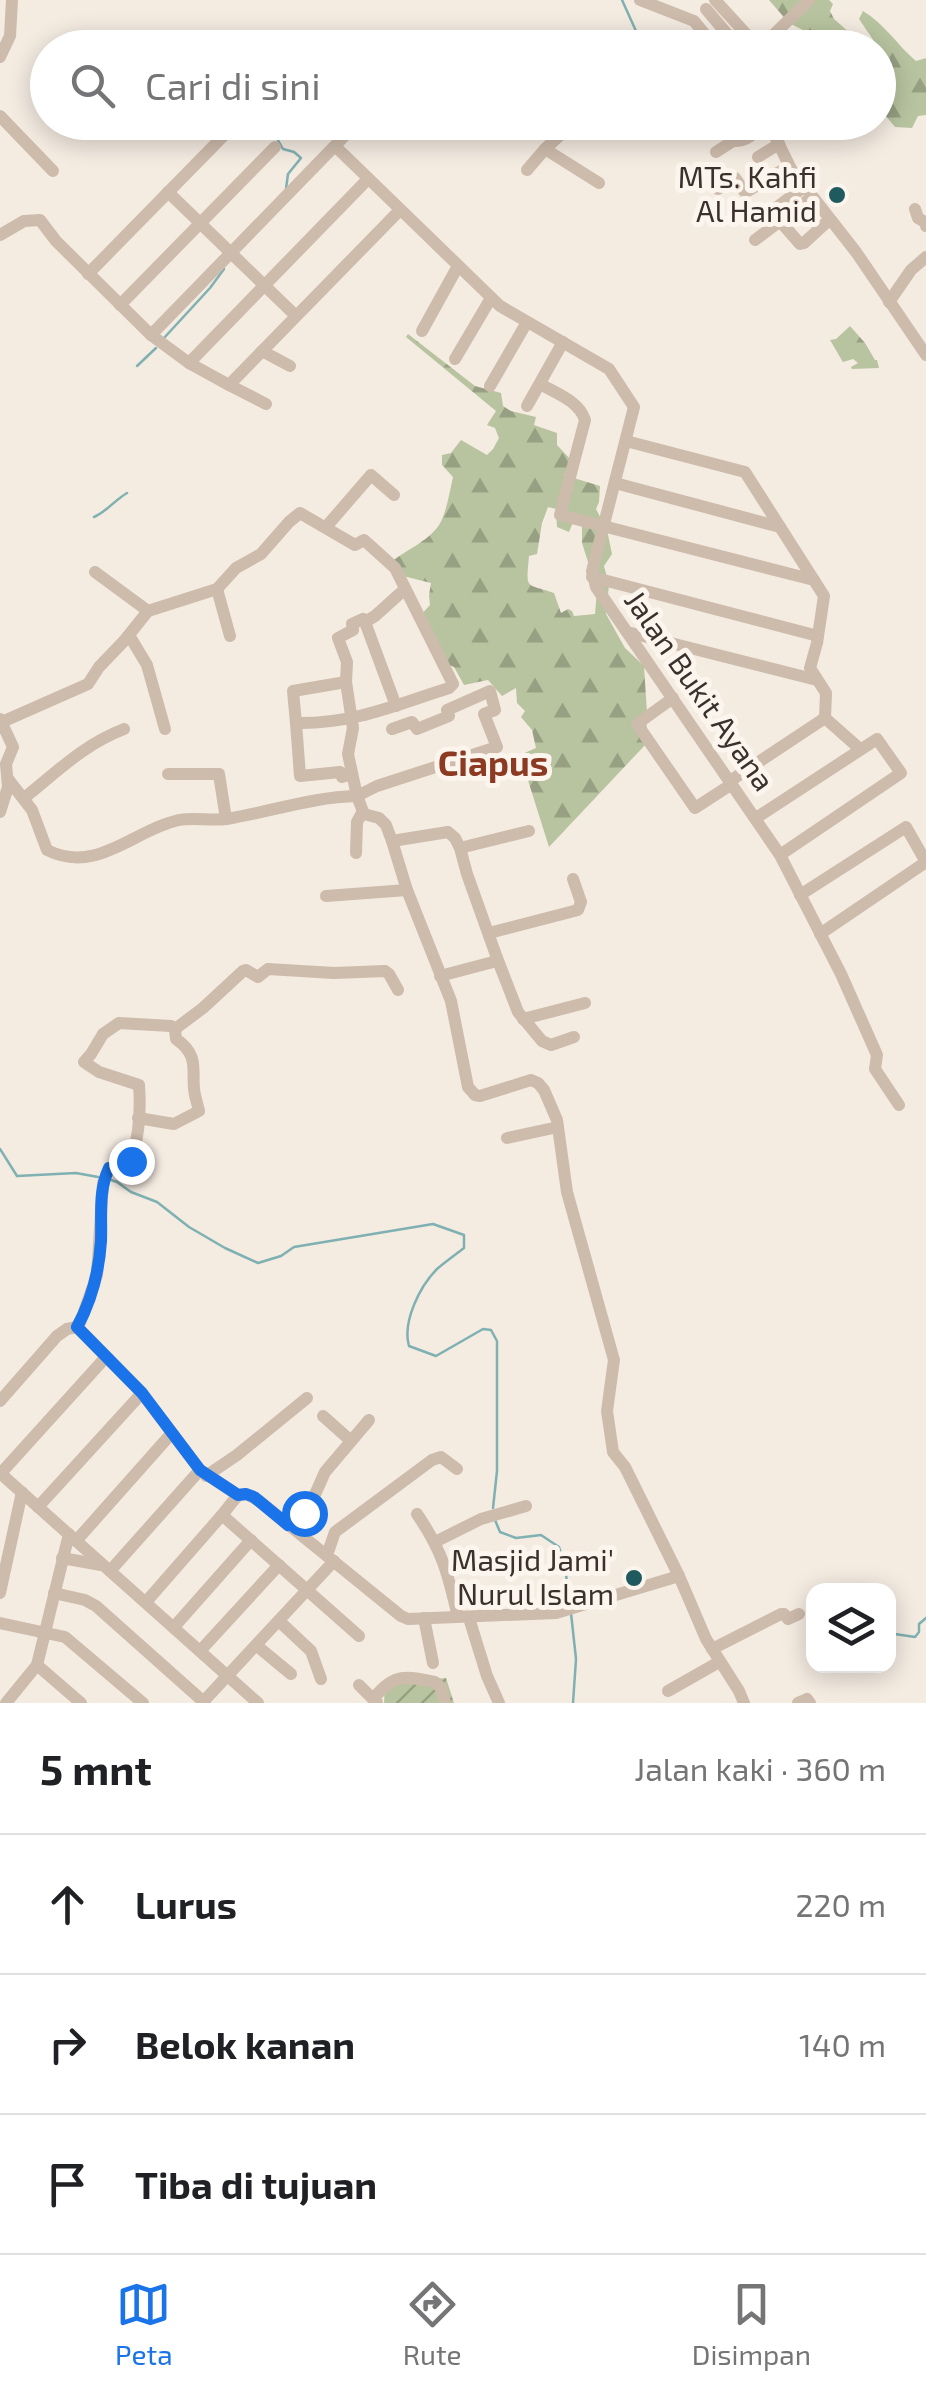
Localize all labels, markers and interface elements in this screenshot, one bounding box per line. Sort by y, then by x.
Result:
search box [30,30,896,140]
icon: search [65,58,120,113]
text: Cari di sini [145,62,321,108]
place label: MTs. Kahfi Al Hamid [678,158,817,228]
marker: MTs. Kahfi Al Hamid [826,184,848,206]
street label: Jalan Bukit Ayana [618,583,783,797]
district label: Ciapus [438,741,548,783]
route end [109,1139,155,1185]
route start [282,1491,328,1537]
place label: Masjid Jami' Nurul Islam [451,1541,614,1611]
marker: Masjid Jami' Nurul Islam [623,1567,645,1589]
map controls [806,1583,896,1673]
button: layers [806,1583,896,1673]
text: 5 mnt [40,1743,152,1793]
text: Jalan kaki · 360 m [634,1749,886,1787]
icon: ahead [40,1877,95,1932]
text: Lurus [135,1881,237,1927]
text: 220 m [796,1885,886,1923]
icon: right [40,2017,95,2072]
text: Belok kanan [135,2021,355,2067]
text: 140 m [799,2025,886,2063]
icon: arrive [40,2157,95,2212]
text: Tiba di tujuan [135,2161,377,2207]
tab: Peta [115,2277,173,2371]
tab: Rute [403,2277,462,2371]
tab: Disimpan [692,2277,811,2371]

